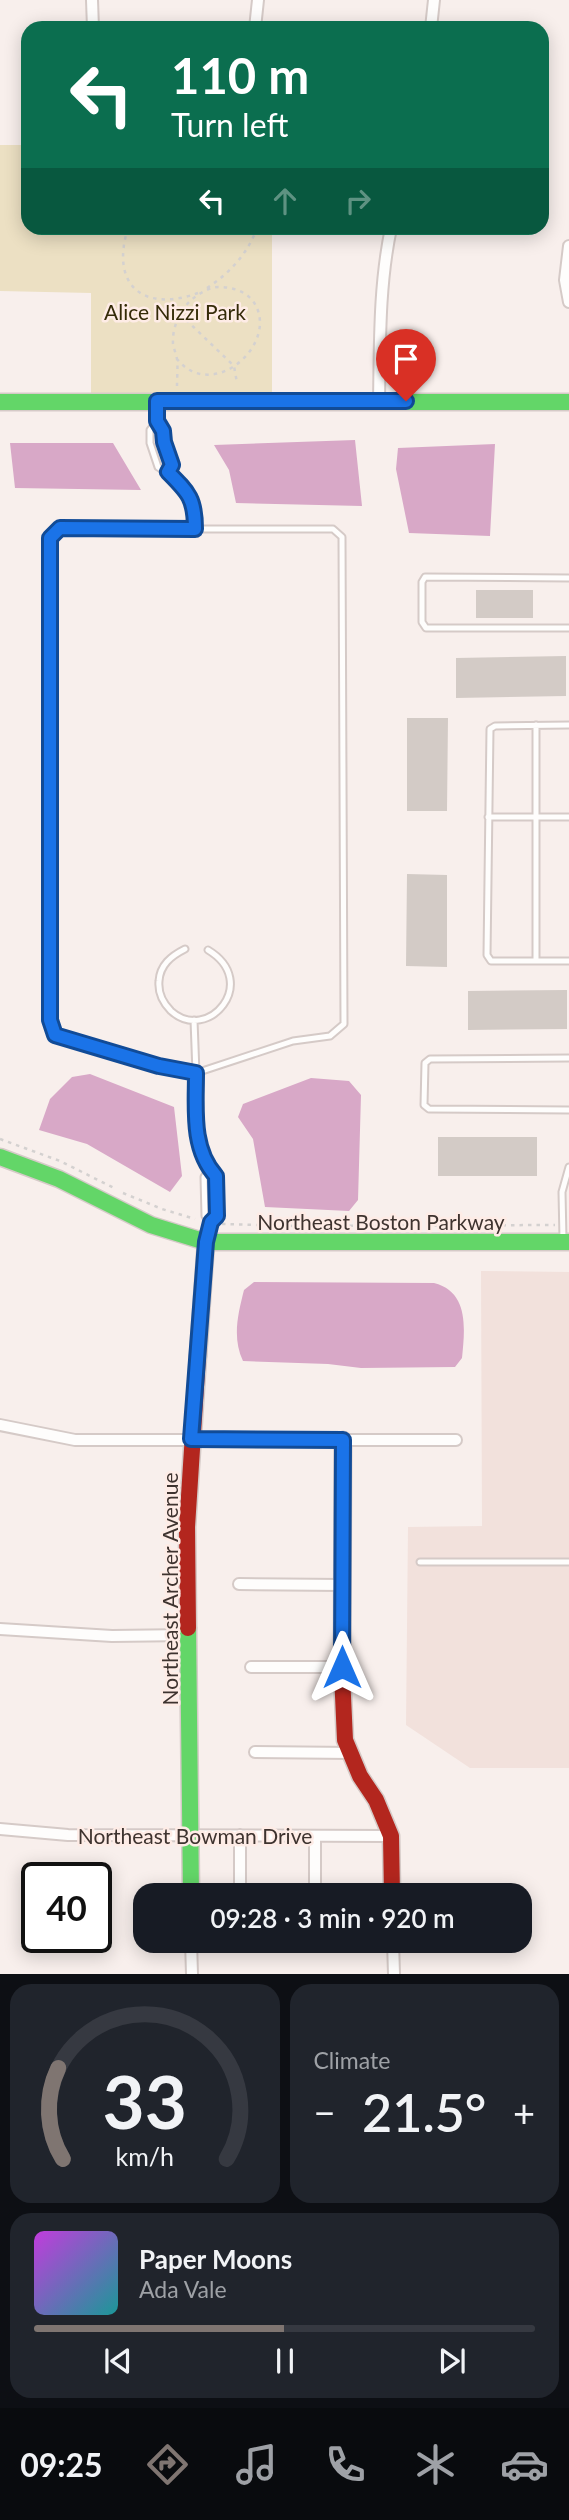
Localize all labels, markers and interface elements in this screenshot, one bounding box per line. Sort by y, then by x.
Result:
text: 110 m [171,46,309,104]
icon: left [56,49,147,140]
text: Turn left [171,105,288,144]
icon: left [193,182,231,220]
icon: ahead [266,182,304,220]
icon: right [339,182,377,220]
park label: Alice Nizzi Park [104,299,246,324]
pin [376,329,436,401]
icon: arrive [387,340,425,378]
street label: Northeast Boston Parkway [257,1209,505,1234]
street label: Northeast Archer Avenue [157,1473,182,1705]
position arrow [305,1630,379,1704]
street label: Northeast Bowman Drive [78,1823,312,1848]
speed limit sign: 40 [21,1862,112,1953]
text: 09:28 · 3 min · 920 m [210,1902,455,1934]
text: Climate [314,2046,390,2074]
text: 33 [103,2058,187,2146]
text: 21.5° [362,2081,486,2143]
text: − [314,2089,336,2135]
text: + [513,2089,535,2135]
text: km/h [115,2141,174,2171]
text: Paper Moons [139,2243,292,2275]
text: Ada Vale [139,2275,227,2303]
icon: previous [99,2342,137,2380]
icon: pause [266,2342,304,2380]
icon: next [433,2342,471,2380]
icon: directions [143,2440,192,2489]
icon: music [232,2440,281,2489]
icon: phone [321,2440,370,2489]
icon: climate [411,2440,460,2489]
icon: car [500,2440,549,2489]
text: 09:25 [20,2445,103,2484]

